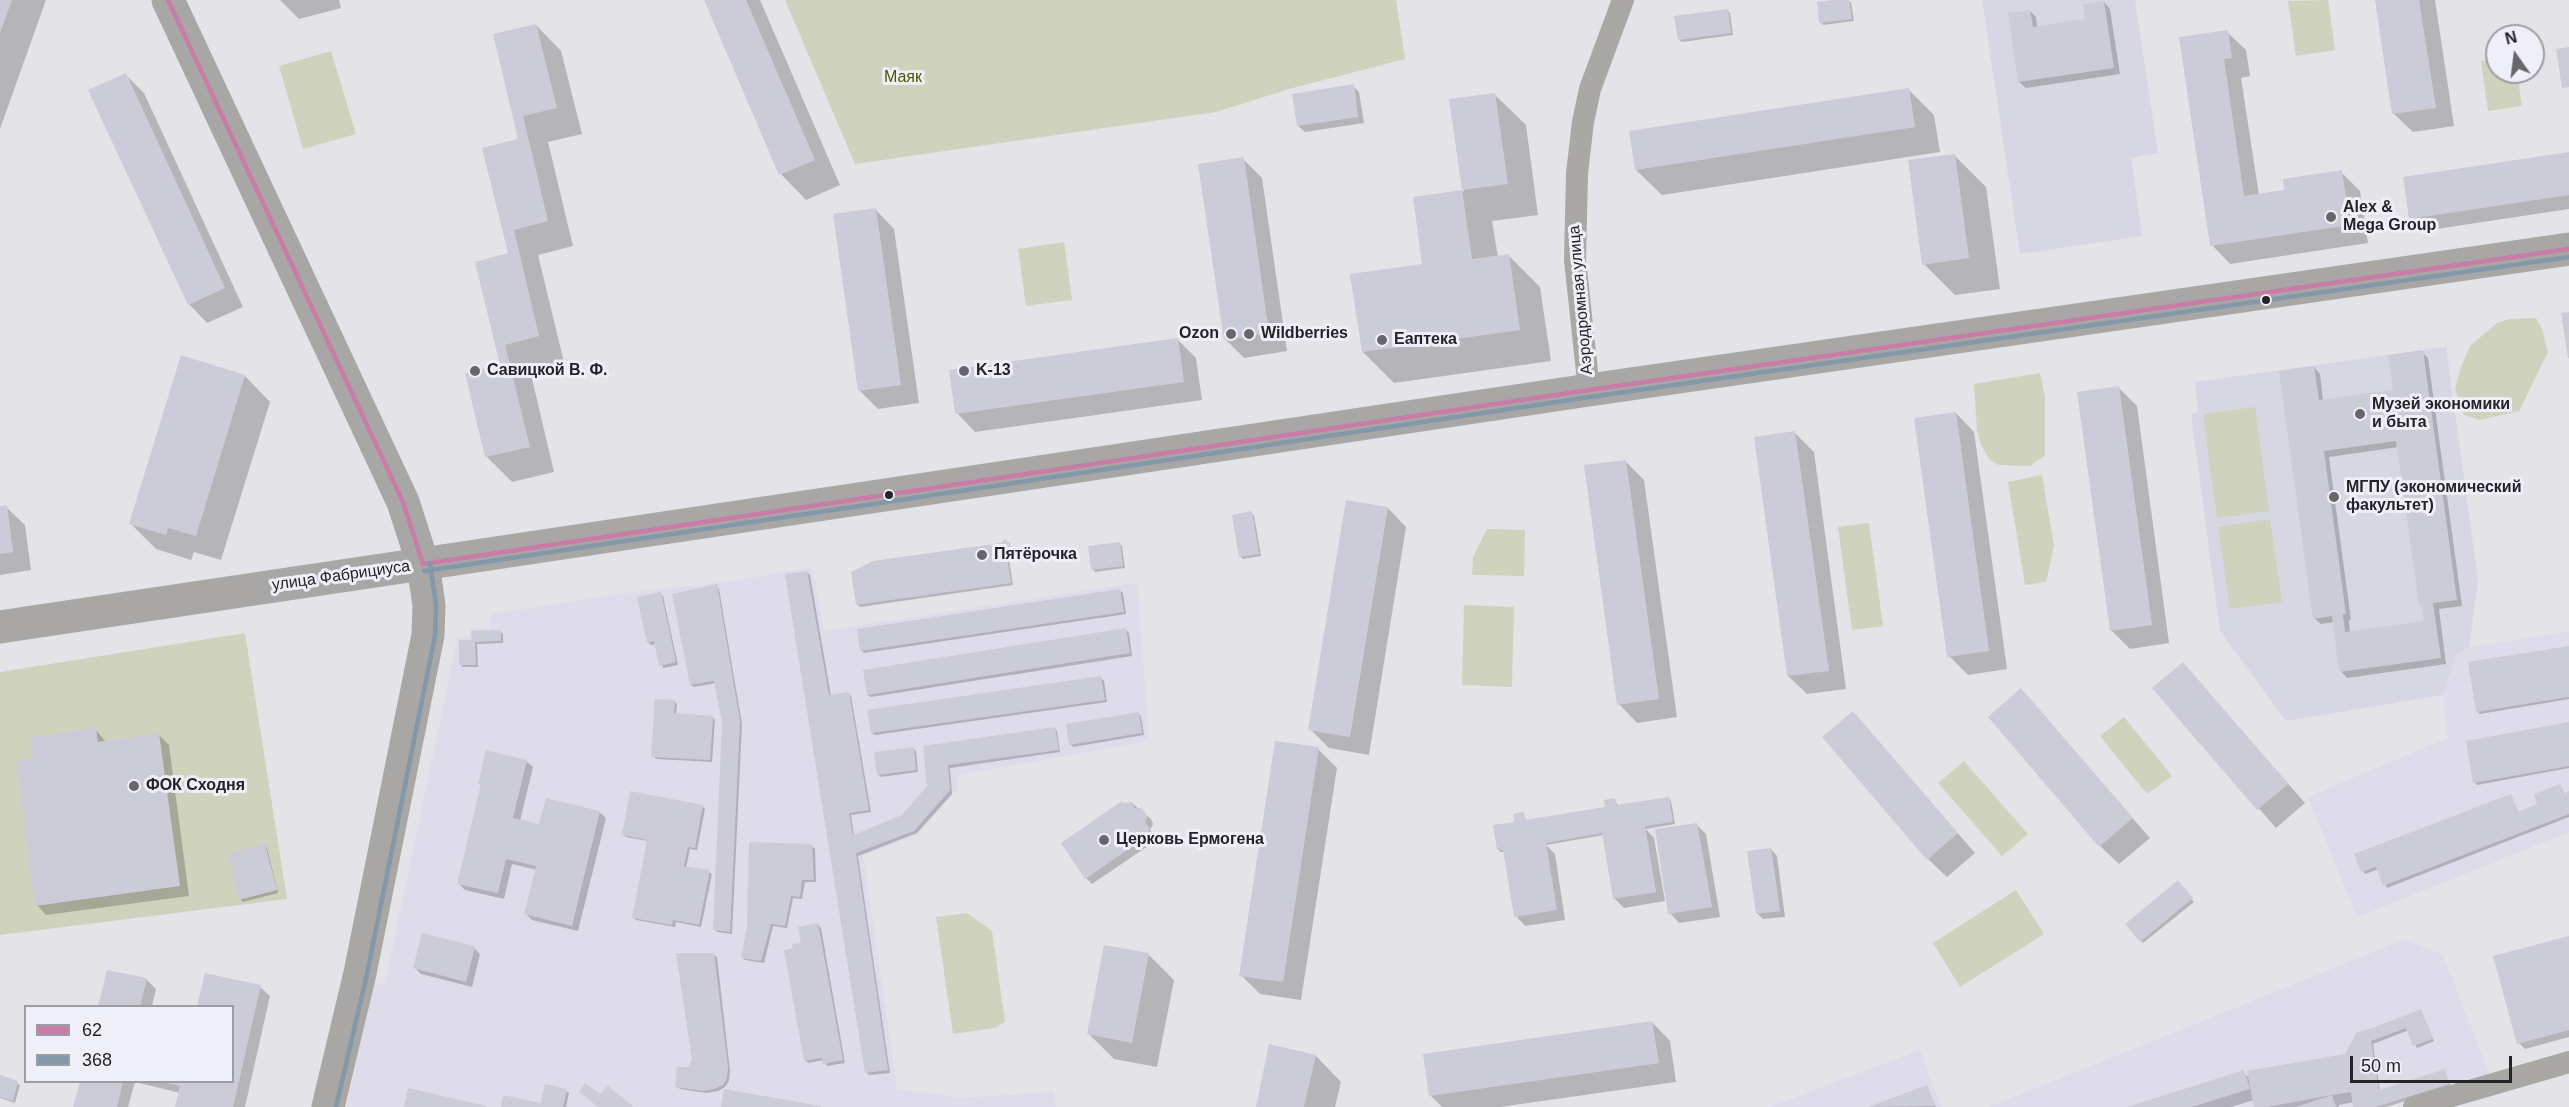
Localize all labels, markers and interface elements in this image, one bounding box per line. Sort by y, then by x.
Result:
north arrow [2485,24,2545,84]
text: N [2503,28,2519,48]
park label: Маяк [884,68,922,88]
place label: Alex & Mega Group [2343,198,2436,236]
marker: Alex & Mega Group [2324,210,2338,224]
street label: Аэродромная улица [1565,225,1597,375]
unlabelled marker [2260,294,2272,306]
place label: Ozon [1179,324,1219,344]
place label: Wildberries [1261,324,1348,344]
marker: Ozon [1224,327,1238,341]
marker: Wildberries [1242,327,1256,341]
place label: Еаптека [1394,330,1457,350]
marker: Еаптека [1375,333,1389,347]
place label: Савицкой В. Ф. [487,361,608,381]
place label: K-13 [976,361,1011,381]
marker: Савицкой В. Ф. [468,364,482,378]
marker: K-13 [957,364,971,378]
place label: Музей экономики и быта [2372,395,2510,433]
marker: Музей экономики и быта [2353,407,2367,421]
place label: МГПУ (экономический факультет) [2346,478,2521,516]
unlabelled marker [883,489,895,501]
marker: МГПУ (экономический факультет) [2327,490,2341,504]
place label: Пятёрочка [994,545,1077,565]
marker: Пятёрочка [975,548,989,562]
street label: улица Фабрициуса [271,557,411,595]
place label: ФОК Сходня [146,776,245,796]
marker: ФОК Сходня [127,779,141,793]
place label: Церковь Ермогена [1116,830,1264,850]
marker: Церковь Ермогена [1097,833,1111,847]
legend [24,1005,234,1083]
text: 62 [82,1020,102,1040]
scale bar [2353,1044,2515,1082]
text: 368 [82,1050,112,1070]
text: 50 m [2361,1056,2401,1076]

